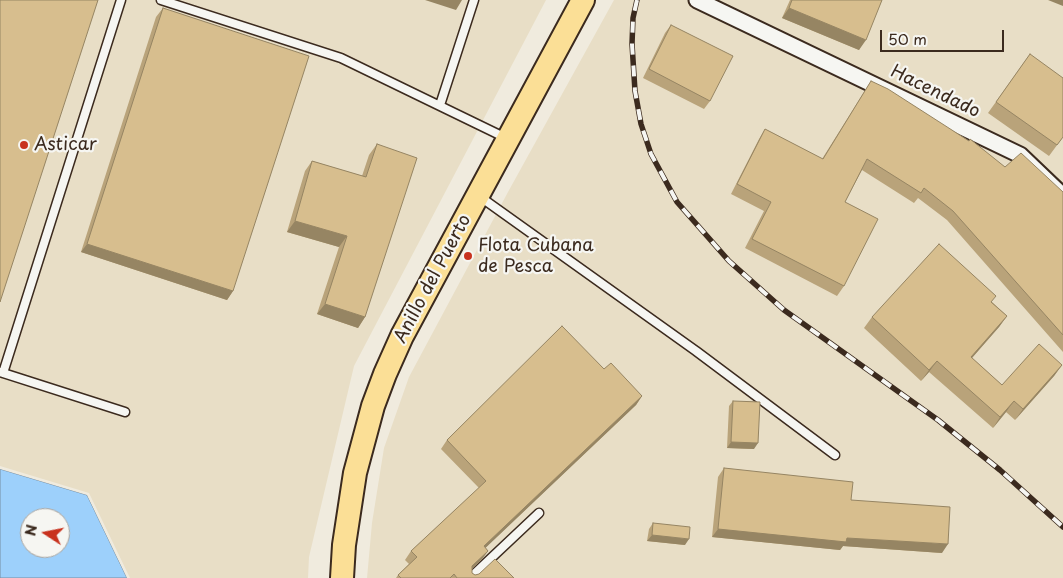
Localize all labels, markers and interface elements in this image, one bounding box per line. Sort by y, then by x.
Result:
scale bar [883,20,1007,52]
text: 50 m [888,27,927,50]
street label: Hacendado [887,61,983,123]
place label: Asticar [34,134,97,156]
marker: Asticar [18,139,30,151]
street label: Anillo del Puerto [390,211,476,347]
place label: Flota Cubana de Pesca [478,235,594,278]
marker: Flota Cubana de Pesca [462,250,474,262]
north arrow [20,508,70,558]
text: N [19,523,42,538]

